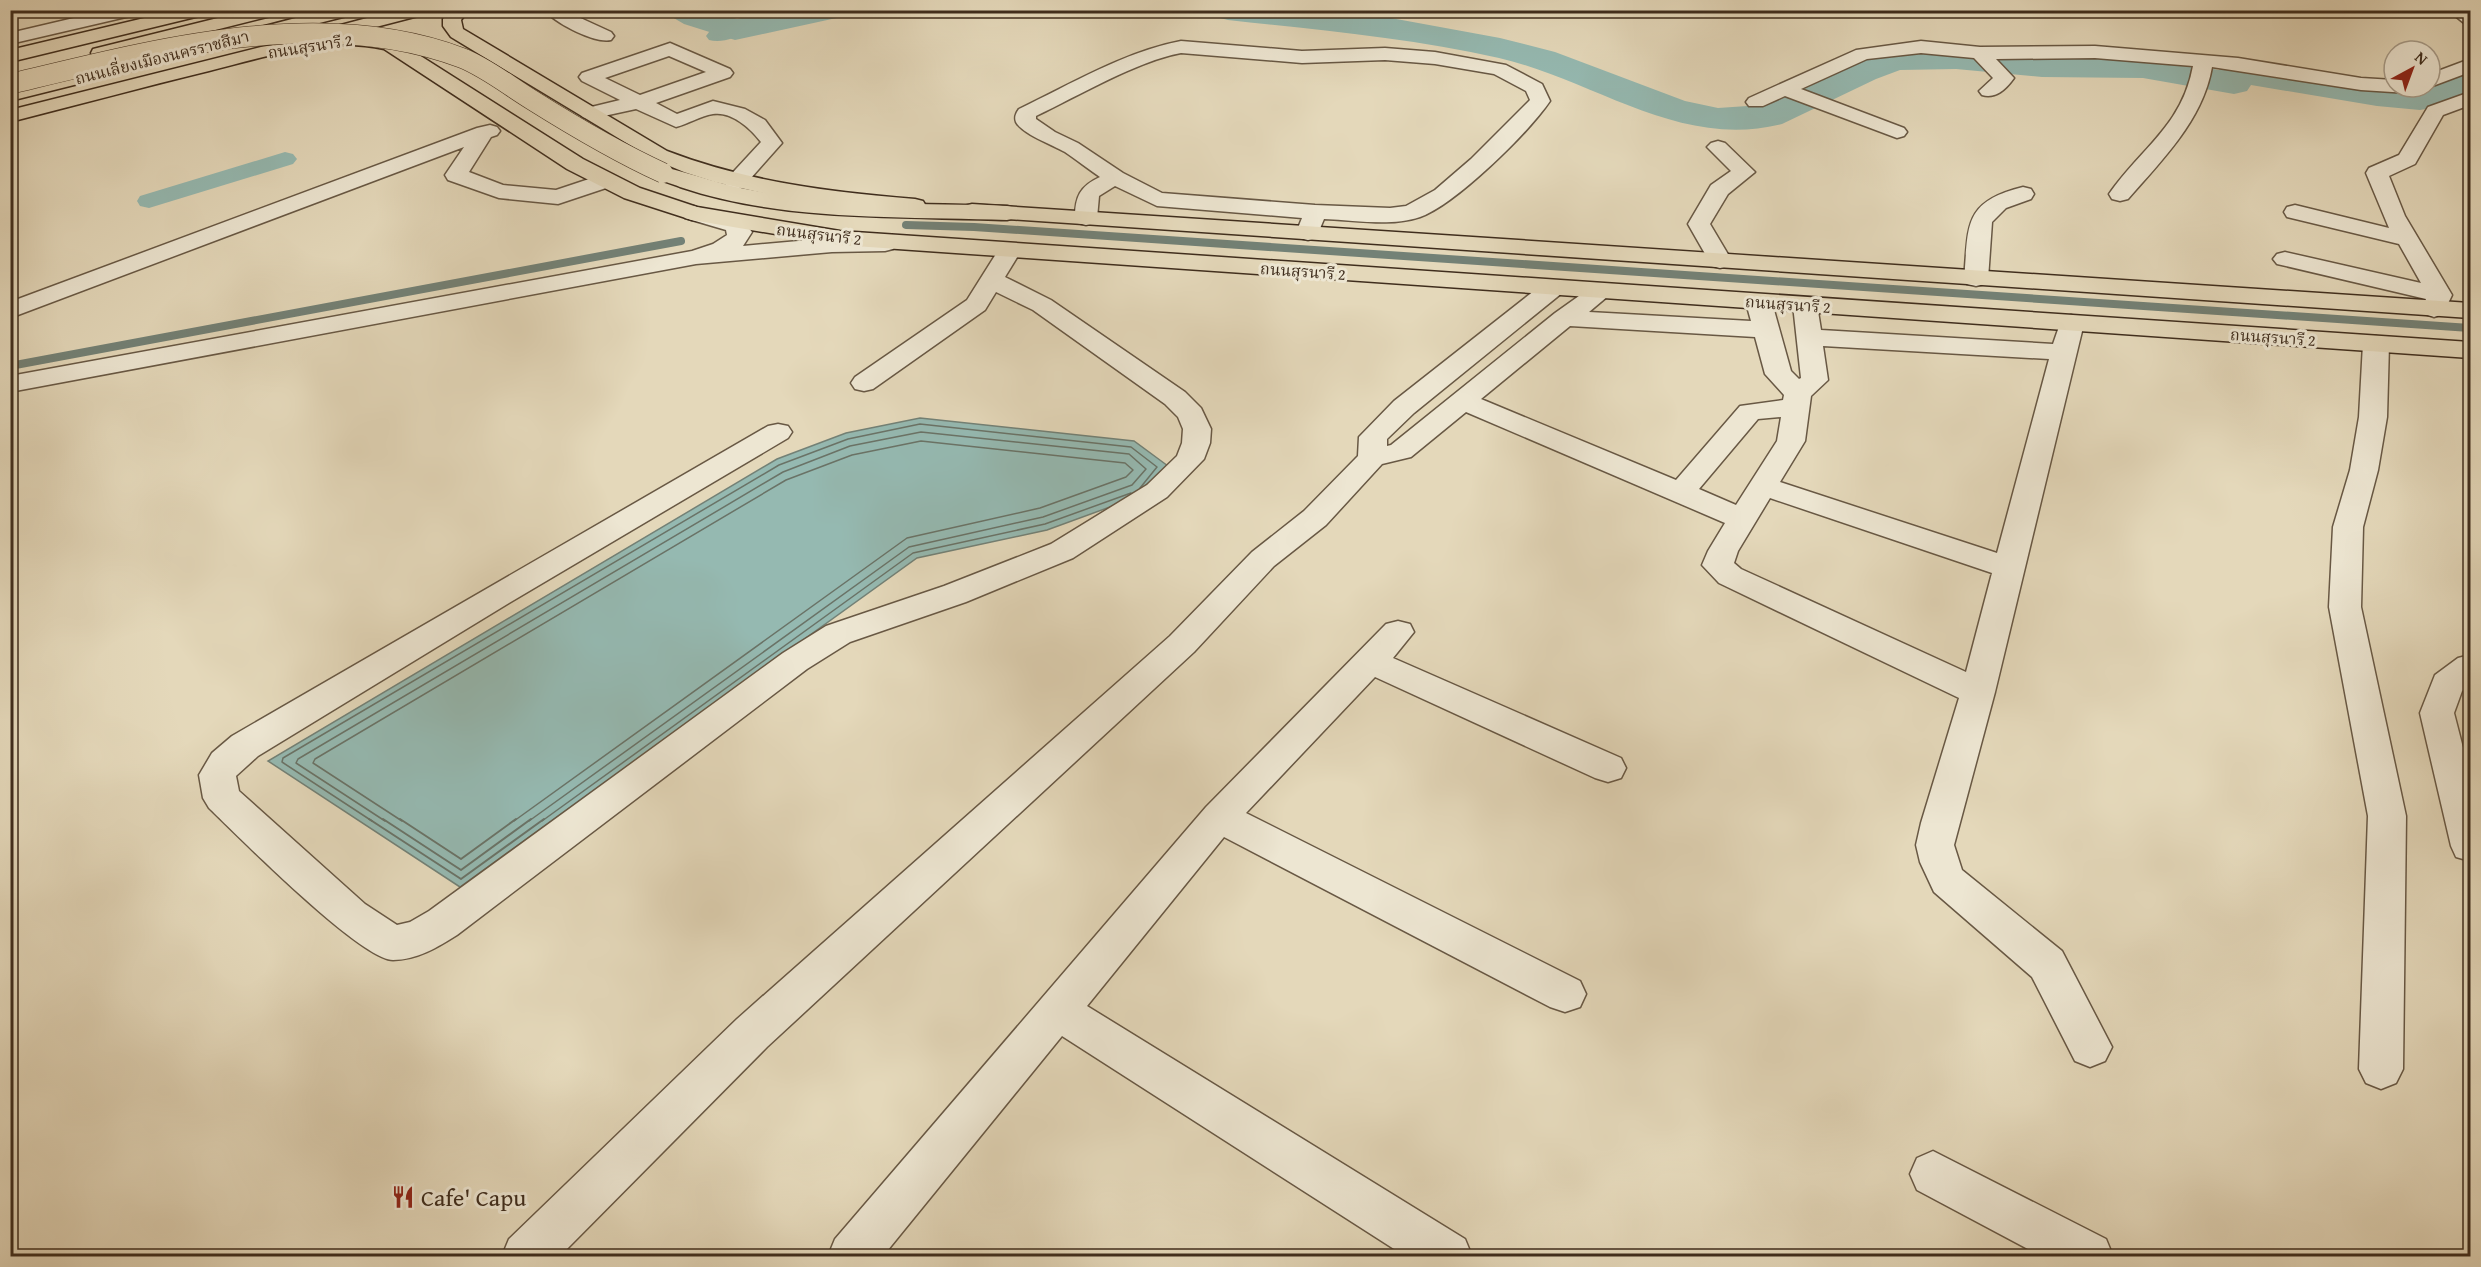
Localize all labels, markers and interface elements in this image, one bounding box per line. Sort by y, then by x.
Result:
street label: ถนนเลี่ยงเมืองนครราชสีมา [72,24,252,90]
street label: ถนนสุรนารี 2 [266,27,354,65]
north arrow [2382,39,2442,99]
text: N [2410,45,2434,70]
street label: ถนนสุรนารี 2 [775,217,863,251]
street label: ถนนสุรนารี 2 [1259,256,1347,286]
street label: ถนนสุรนารี 2 [1744,289,1832,319]
street label: ถนนสุรนารี 2 [2229,322,2317,352]
place label: Cafe' Capu [421,1180,526,1215]
restaurant icon: Cafe' Capu [390,1184,416,1210]

